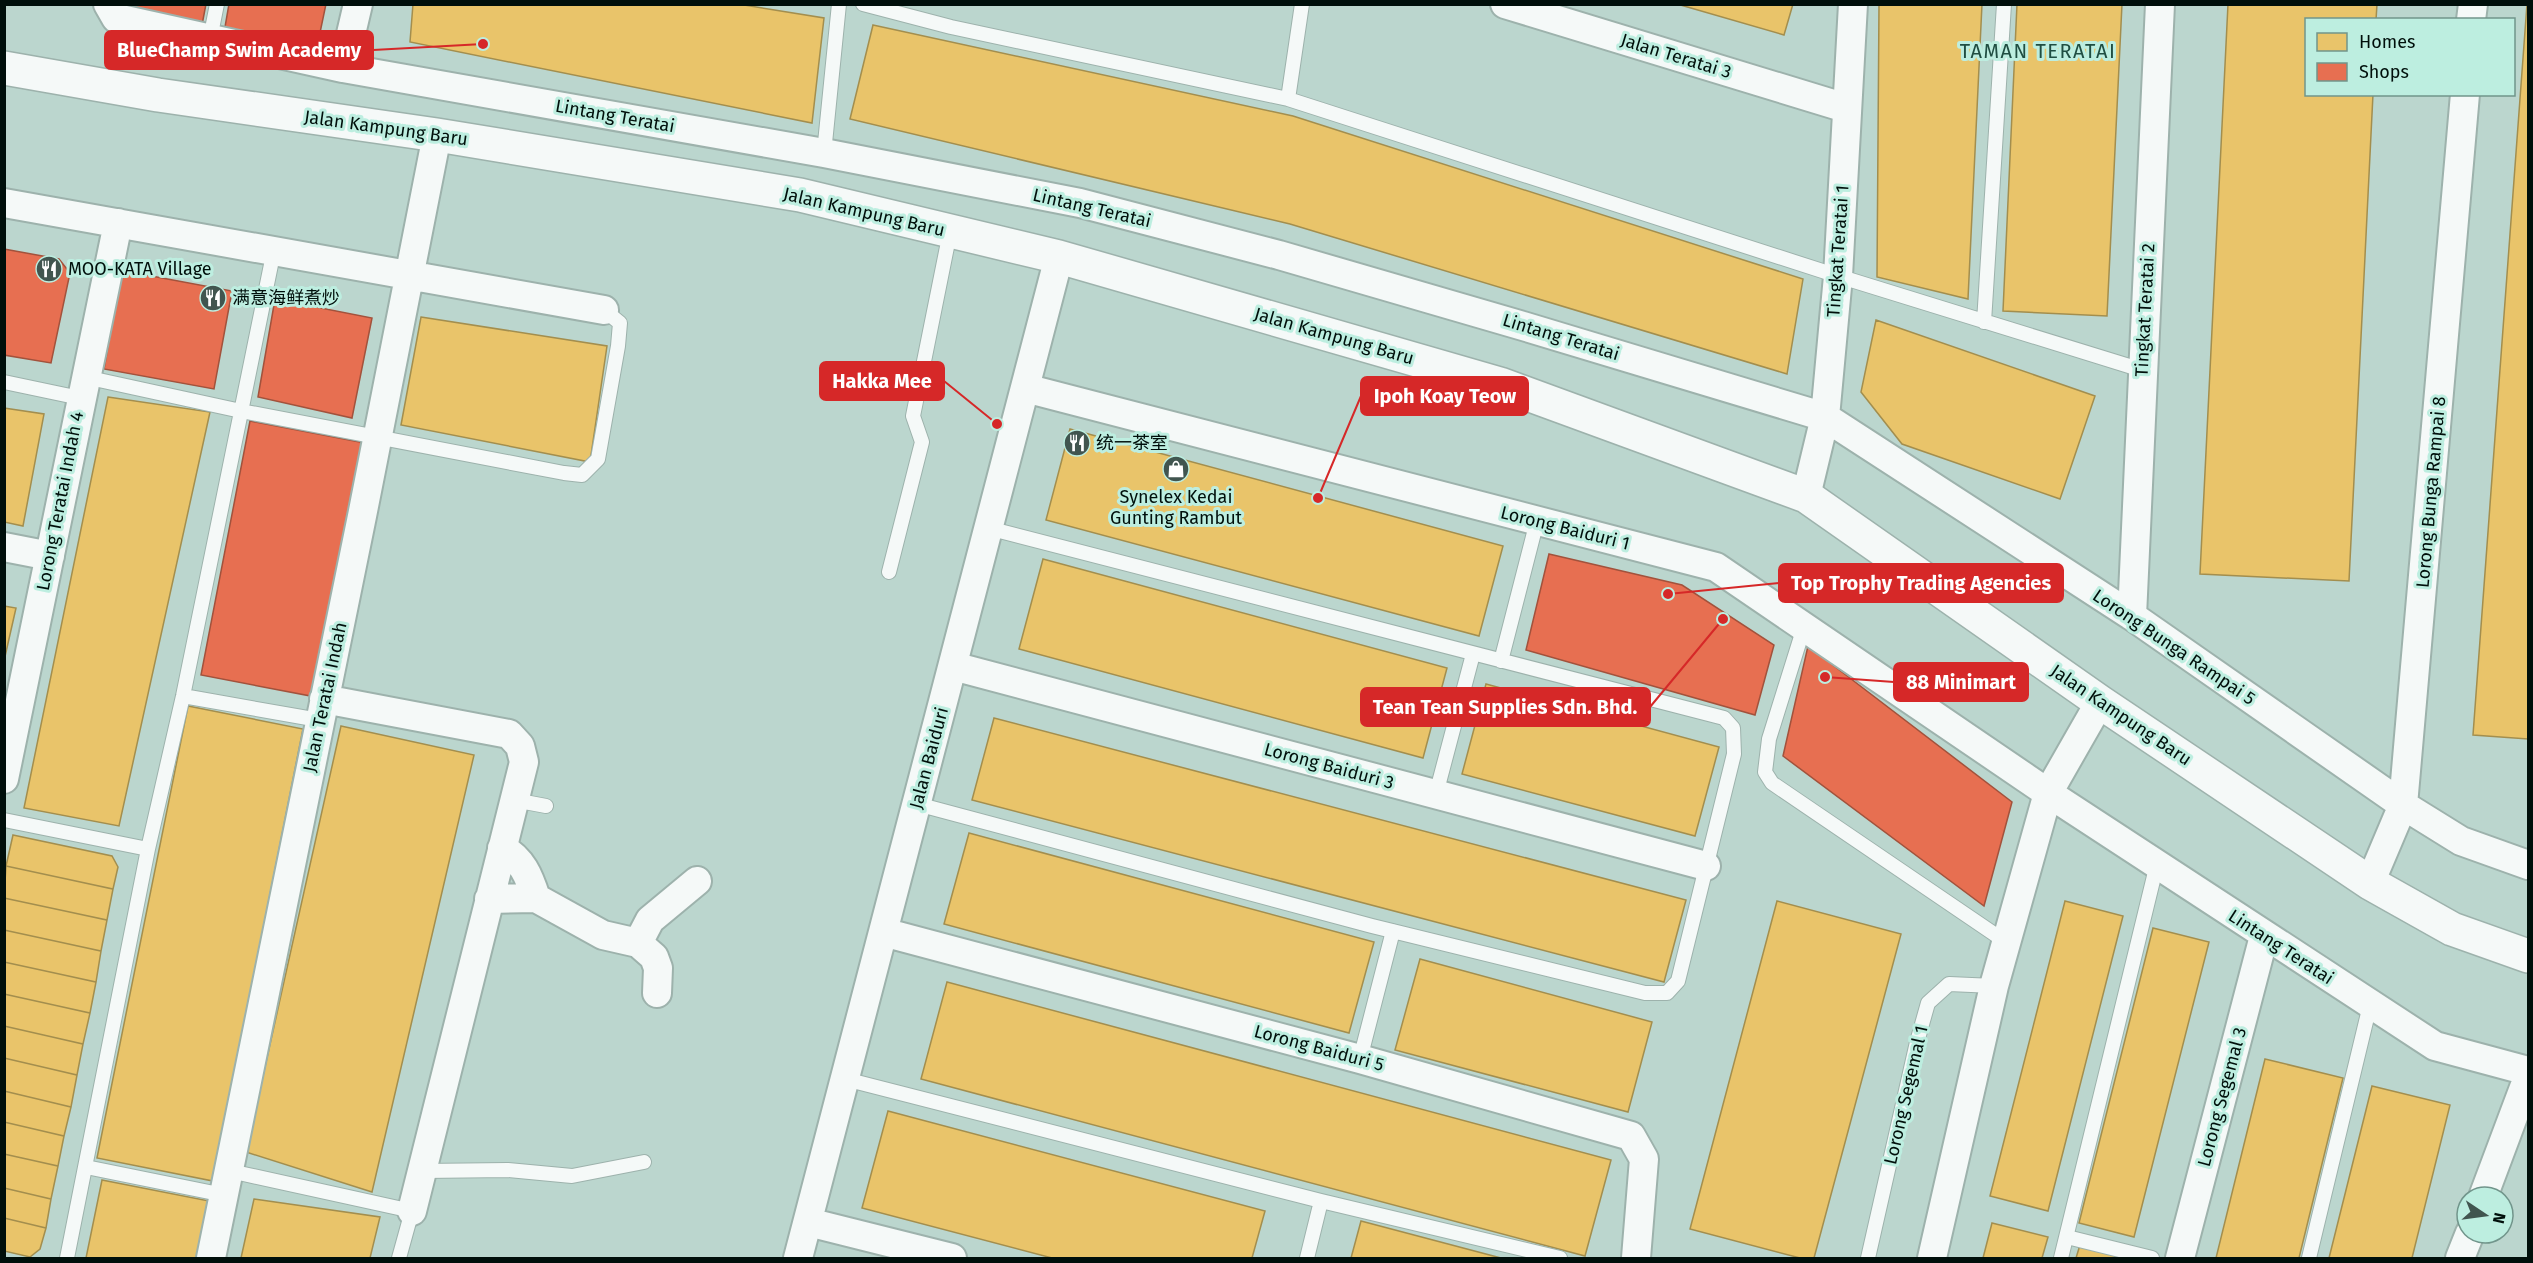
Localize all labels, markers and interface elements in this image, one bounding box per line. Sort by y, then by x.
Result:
legend [2305,18,2515,96]
street label: Jalan Teratai 3 [1618,29,1734,83]
callout: BlueChamp Swim Academy [105,31,373,69]
text: Homes [2359,31,2415,53]
text: BlueChamp Swim Academy [117,38,362,62]
district label: TAMAN TERATAI [1960,39,2116,63]
text: Shops [2359,61,2409,83]
street label: Lintang Teratai [554,95,676,137]
street label: Jalan Kampung Baru [303,106,469,150]
street label: Jalan Kampung Baru [781,183,947,241]
street label: Lintang Teratai [1031,184,1153,232]
street label: Tingkat Teratai 1 [1822,184,1854,318]
street label: Tingkat Teratai 2 [2131,243,2159,377]
restaurant icon: MOO-KATA Village [34,254,64,284]
place label: MOO-KATA Village [68,258,212,280]
restaurant icon: 满意海鲜煮炒 [198,283,228,313]
place label: 满意海鲜煮炒 [232,287,340,309]
street label: Jalan Kampung Baru [1252,303,1416,369]
street label: Lintang Teratai [1500,309,1622,365]
callout: Hakka Mee [820,362,944,400]
text: Hakka Mee [832,369,932,393]
callout: Ipoh Koay Teow [1361,377,1528,415]
text: Ipoh Koay Teow [1374,384,1516,408]
street label: Lorong Bunga Rampai 8 [2412,395,2450,589]
street label: Lorong Teratai Indah 4 [32,409,88,593]
restaurant icon: 统一茶室 [1062,428,1092,458]
place label: 统一茶室 [1096,432,1168,454]
shop icon: Synelex Kedai Gunting Rambut [1161,454,1191,484]
place label: Synelex Kedai Gunting Rambut [1110,486,1243,529]
street label: Lorong Baiduri 1 [1498,501,1632,555]
callout: Top Trophy Trading Agencies [1779,564,2063,602]
text: Top Trophy Trading Agencies [1791,571,2051,595]
street label: Lorong Bunga Rampai 5 [2089,584,2259,710]
street label: Jalan Teratai Indah [298,620,352,774]
street label: Jalan Kampung Baru [2046,660,2196,770]
callout: 88 Minimart [1894,663,2028,701]
text: 88 Minimart [1906,670,2016,694]
callout: Tean Tean Supplies Sdn. Bhd. [1361,688,1650,726]
text: Tean Tean Supplies Sdn. Bhd. [1373,695,1637,719]
street label: Jalan Baiduri [905,705,953,811]
street label: Lorong Baiduri 3 [1262,738,1396,794]
street label: Lintang Teratai [2224,905,2338,989]
street label: Lorong Baiduri 5 [1252,1020,1386,1076]
street label: Lorong Segemal 1 [1879,1023,1933,1167]
street label: Lorong Segemal 3 [2193,1025,2251,1169]
north arrow [2455,1185,2515,1245]
text: N [2489,1211,2510,1226]

